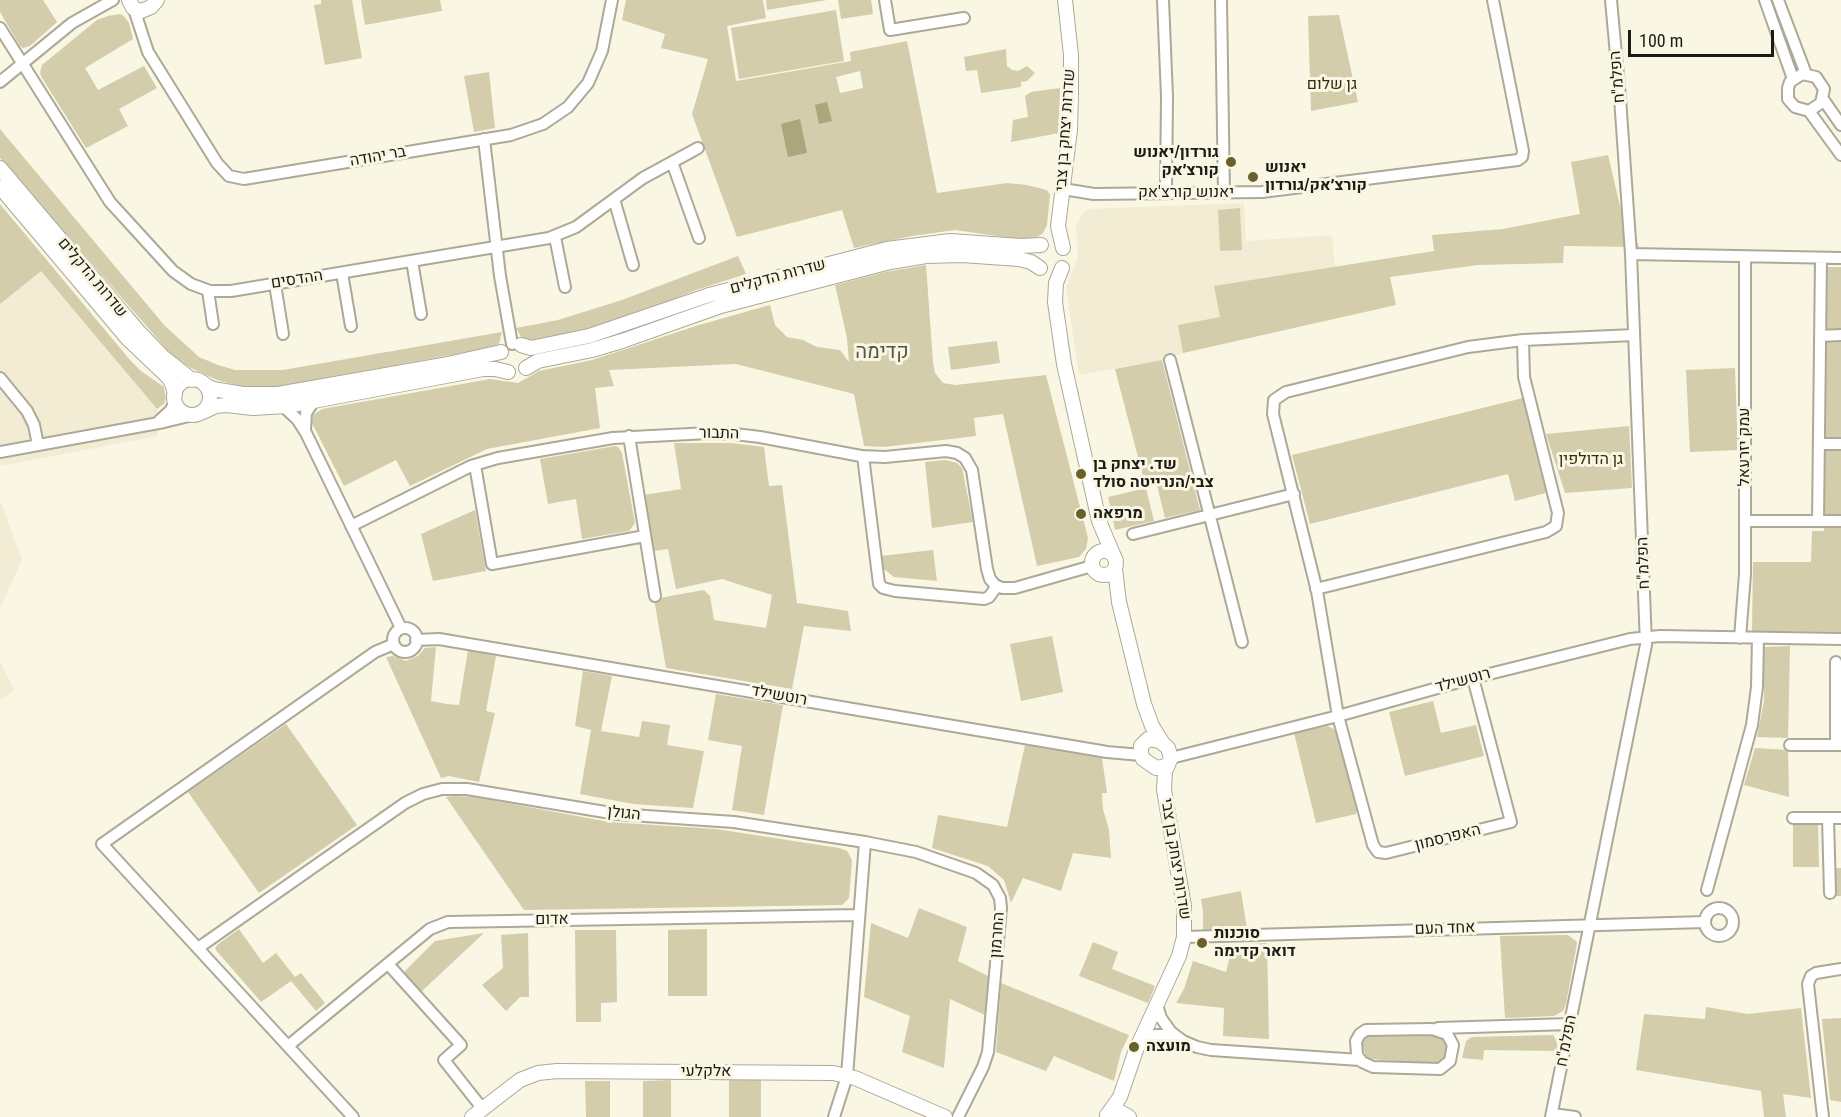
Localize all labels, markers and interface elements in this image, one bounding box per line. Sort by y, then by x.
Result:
scale bar [1631,18,1776,56]
text: 100 m [1639,30,1683,51]
street label: הפלמ"ח [1606,50,1630,104]
street label: שדרות יצחק בן צבי [1052,68,1080,192]
park label: גן שלום [1307,75,1357,95]
street label: בר יהודה [348,143,408,171]
place label: גורדון/יאנוש קורצ׳אק [1133,143,1219,181]
marker: גורדון/יאנוש קורצ׳אק [1224,155,1238,169]
place label: יאנוש קורצ׳אק/גורדון [1265,158,1367,196]
marker: יאנוש קורצ׳אק/גורדון [1246,170,1260,184]
street label: יאנוש קורצ'אק [1138,183,1234,203]
street label: שדרות הדקלים [53,234,131,322]
street label: שדרות הדקלים [728,255,828,299]
street label: ההדסים [270,266,324,294]
district label: קדימה [855,341,909,365]
street label: עמק יזרעאל [1735,407,1755,487]
street label: התבור [699,424,739,444]
park label: גן הדולפין [1559,450,1623,470]
place label: שד. יצחק בן צבי/הנרייטה סולד [1093,455,1214,493]
marker: שד. יצחק בן צבי/הנרייטה סולד [1074,467,1088,481]
place label: מרפאה [1093,504,1143,524]
marker: מרפאה [1074,507,1088,521]
street label: הפלמ"ח [1633,536,1655,590]
street label: רוטשילד [1433,664,1493,698]
street label: רוטשילד [750,682,808,710]
street label: שדרות יצחק בן צבי [1156,797,1194,921]
street label: הגולן [607,803,641,825]
street label: האפרסמון [1413,821,1483,855]
street label: אדום [535,910,569,930]
street label: החרמון [987,911,1009,959]
street label: אחד העם [1414,918,1476,940]
place label: סוכנות דואר קדימה [1214,924,1296,962]
marker: סוכנות דואר קדימה [1195,936,1209,950]
street label: הפלמ"ח [1553,1013,1581,1069]
place label: מועצה [1146,1037,1191,1057]
marker: מועצה [1127,1040,1141,1054]
street label: אלקלעי [681,1062,731,1082]

